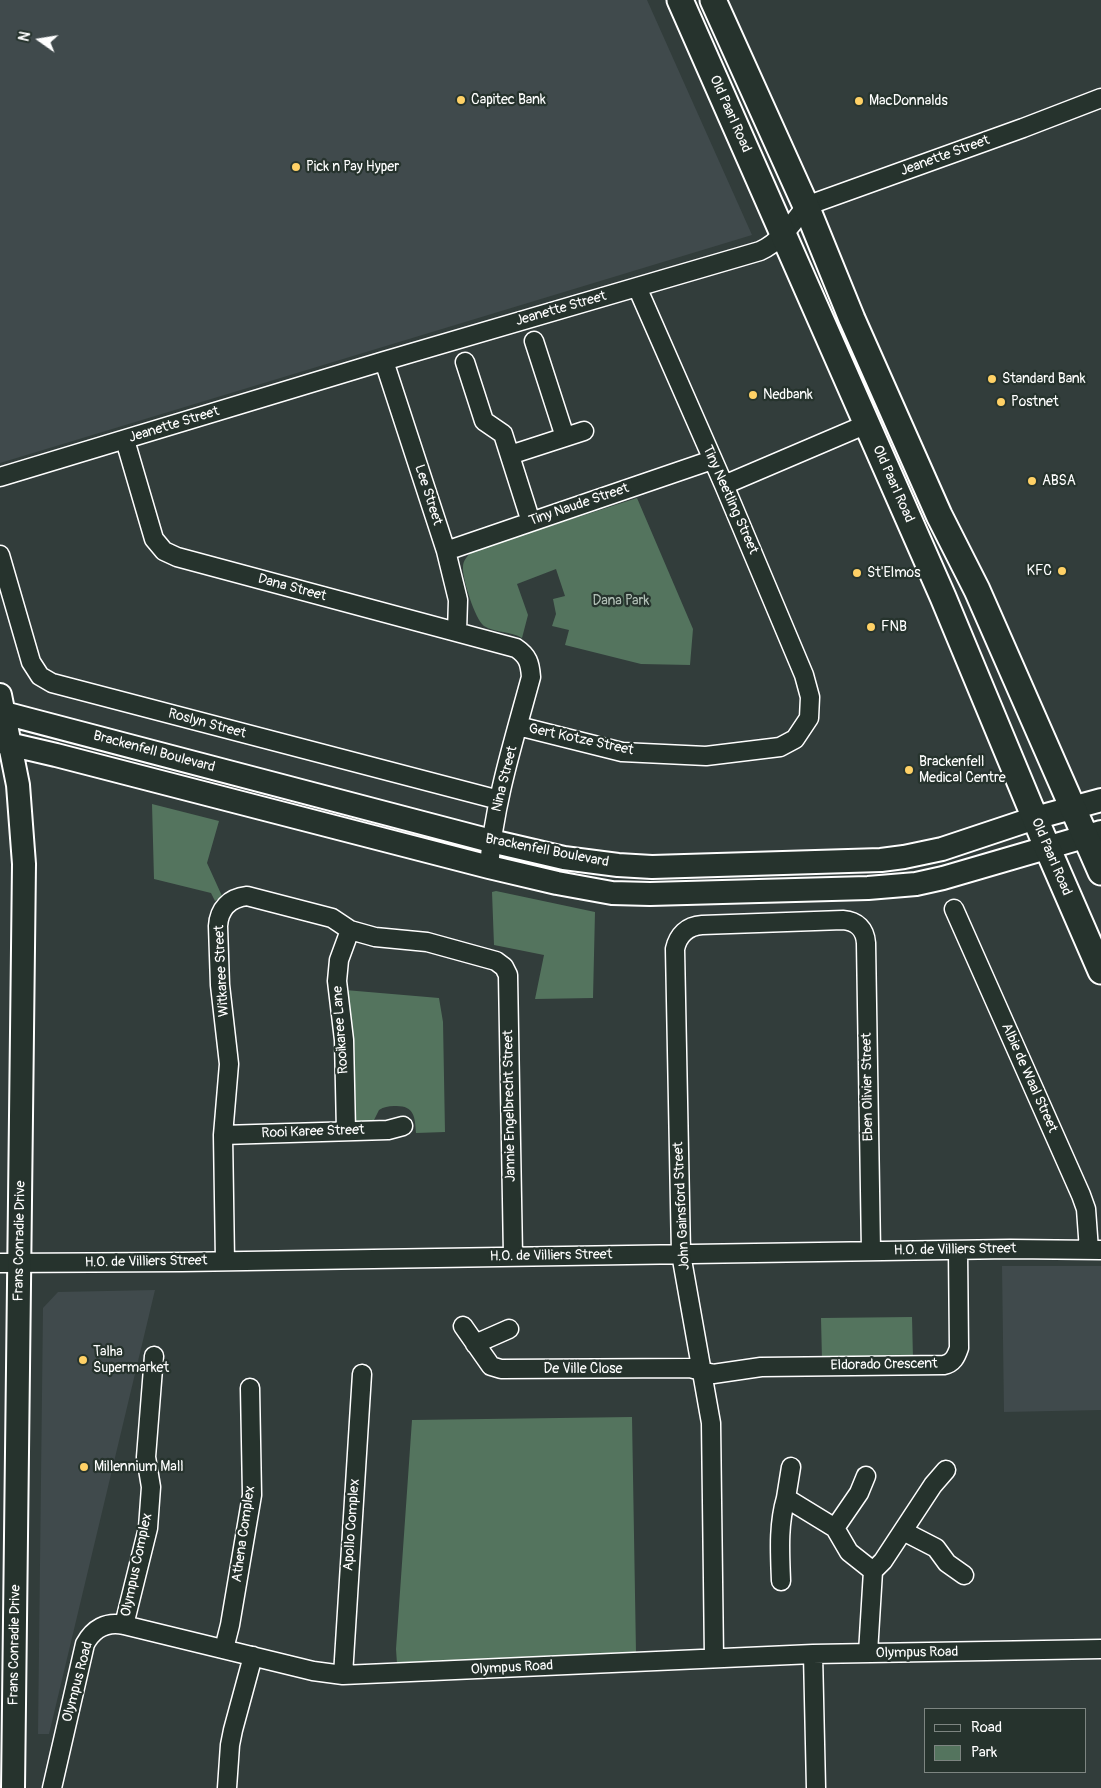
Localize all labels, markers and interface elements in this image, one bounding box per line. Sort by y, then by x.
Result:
north arrow [15,15,65,65]
text: N [16,30,34,43]
street label: Old Paarl Road [706,73,754,155]
place label: Capitec Bank [471,92,546,108]
place label: MacDonnalds [869,93,948,109]
marker: Capitec Bank [455,94,467,106]
marker: MacDonnalds [853,95,865,107]
street label: Jeanette Street [898,132,992,180]
place label: Pick n Pay Hyper [306,159,399,175]
marker: Pick n Pay Hyper [290,161,302,173]
street label: Jeanette Street [514,288,608,330]
place label: Standard Bank [1002,371,1086,387]
marker: Standard Bank [986,373,998,385]
place label: Nedbank [763,387,813,403]
marker: Nedbank [747,389,759,401]
place label: Postnet [1011,394,1059,410]
marker: Postnet [995,396,1007,408]
street label: Jeanette Street [127,403,221,447]
street label: Tiny Neetling Street [698,443,762,557]
street label: Old Paarl Road [869,443,917,525]
street label: Lee Street [410,463,446,527]
place label: ABSA [1042,473,1076,489]
marker: ABSA [1026,475,1038,487]
street label: Tiny Naude Street [527,480,631,530]
place label: KFC [1026,563,1052,579]
place label: St'Elmos [867,565,920,581]
marker: KFC [1056,565,1068,577]
marker: St'Elmos [851,567,863,579]
street label: Dana Street [256,571,328,605]
park label: Dana Park [593,593,649,609]
place label: FNB [881,619,907,635]
marker: FNB [865,621,877,633]
street label: Roslyn Street [166,706,248,742]
street label: Gert Kotze Street [527,721,635,759]
street label: Brackenfell Boulevard [91,728,217,776]
street label: Nina Street [489,744,521,814]
place label: Brackenfell Medical Centre [919,754,1006,786]
marker: Brackenfell Medical Centre [903,764,915,776]
street label: Old Paarl Road [1027,816,1075,898]
street label: Brackenfell Boulevard [484,831,610,871]
street label: Witkaree Street [211,925,233,1017]
street label: Rooikaree Lane [330,985,352,1075]
street label: Albie de Waal Street [997,1021,1061,1135]
street label: Jannie Engelbrecht Street [500,1030,520,1182]
street label: Eben Olivier Street [859,1033,877,1141]
street label: Rooi Karee Street [261,1122,365,1142]
street label: John Gainsford Street [670,1141,694,1271]
street label: Frans Conradie Drive [11,1180,29,1302]
street label: H.O. de Villiers Street [894,1241,1016,1259]
street label: H.O. de Villiers Street [490,1247,612,1265]
street label: H.O. de Villiers Street [85,1253,207,1271]
place label: Talha Supermarket [93,1344,169,1376]
marker: Talha Supermarket [77,1354,89,1366]
street label: Eldorado Crescent [830,1356,938,1374]
street label: De Ville Close [544,1361,622,1377]
place label: Millennium Mall [94,1459,184,1475]
marker: Millennium Mall [78,1461,90,1473]
street label: Apollo Complex [340,1478,364,1572]
street label: Athena Complex [229,1485,259,1583]
street label: Olympus Complex [118,1512,156,1618]
street label: Frans Conradie Drive [6,1584,24,1706]
street label: Olympus Road [59,1640,97,1724]
street label: Olympus Road [876,1644,958,1662]
street label: Olympus Road [470,1657,554,1679]
legend [924,1708,1086,1773]
text: Road [971,1718,1002,1737]
text: Park [971,1743,997,1762]

